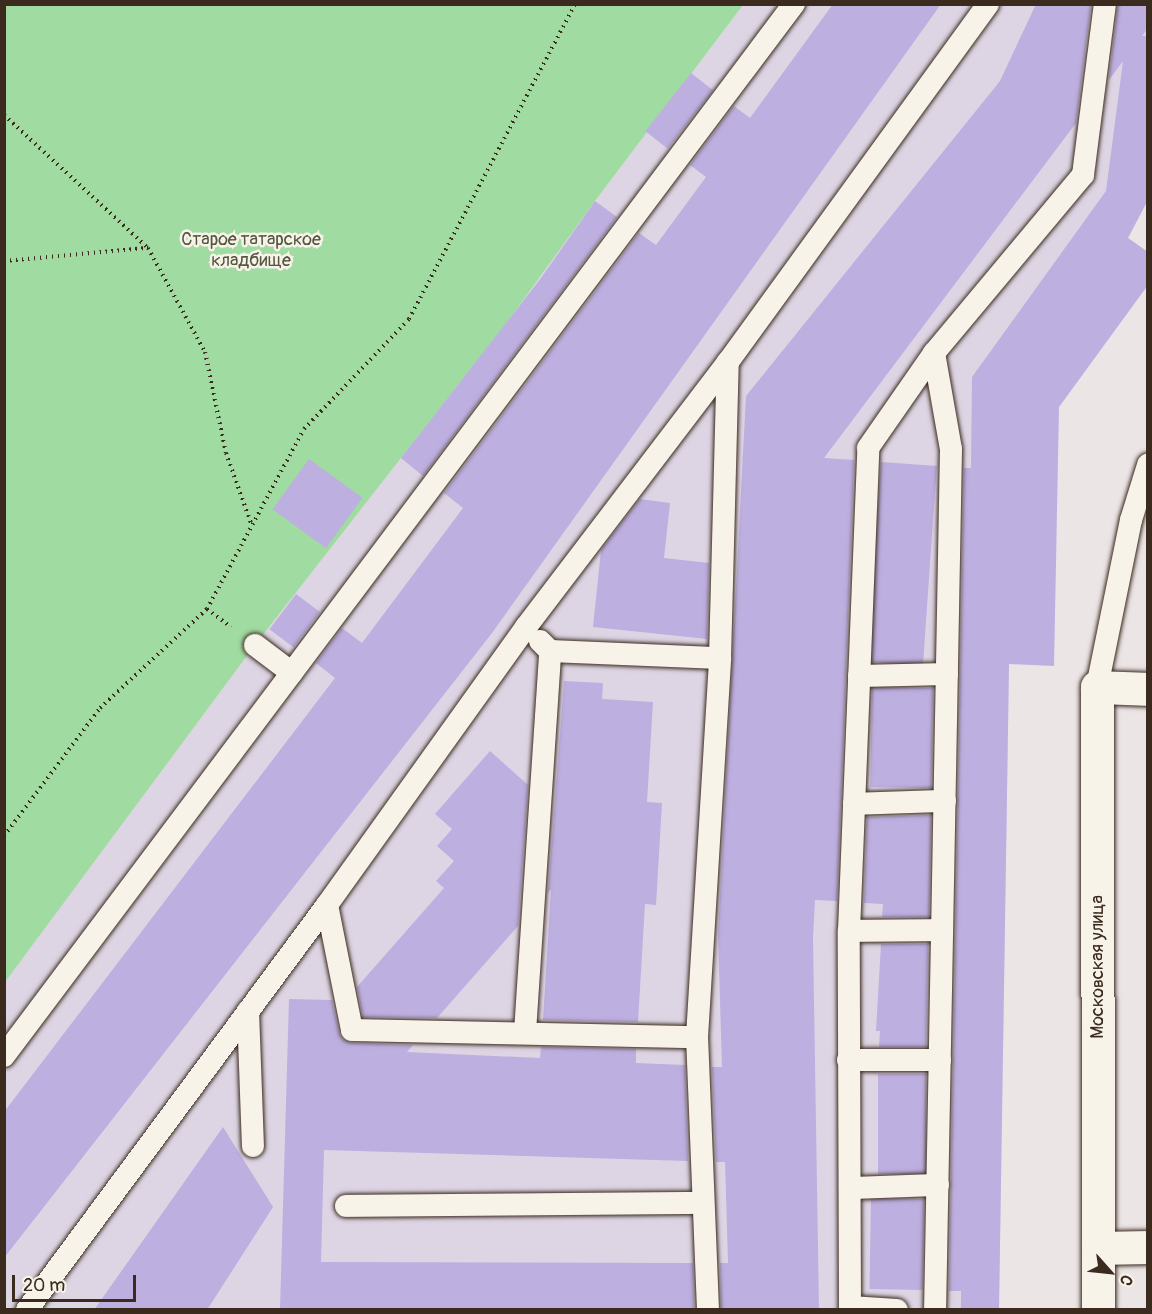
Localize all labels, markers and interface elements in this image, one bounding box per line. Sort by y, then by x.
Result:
park label: Старое татарское кладбище [181,230,321,272]
street label: Московская улица [1087,895,1109,1039]
north arrow [1080,1242,1140,1302]
scale bar [15,1263,140,1301]
text: С [1115,1271,1137,1289]
text: 20 m [23,1274,65,1297]

